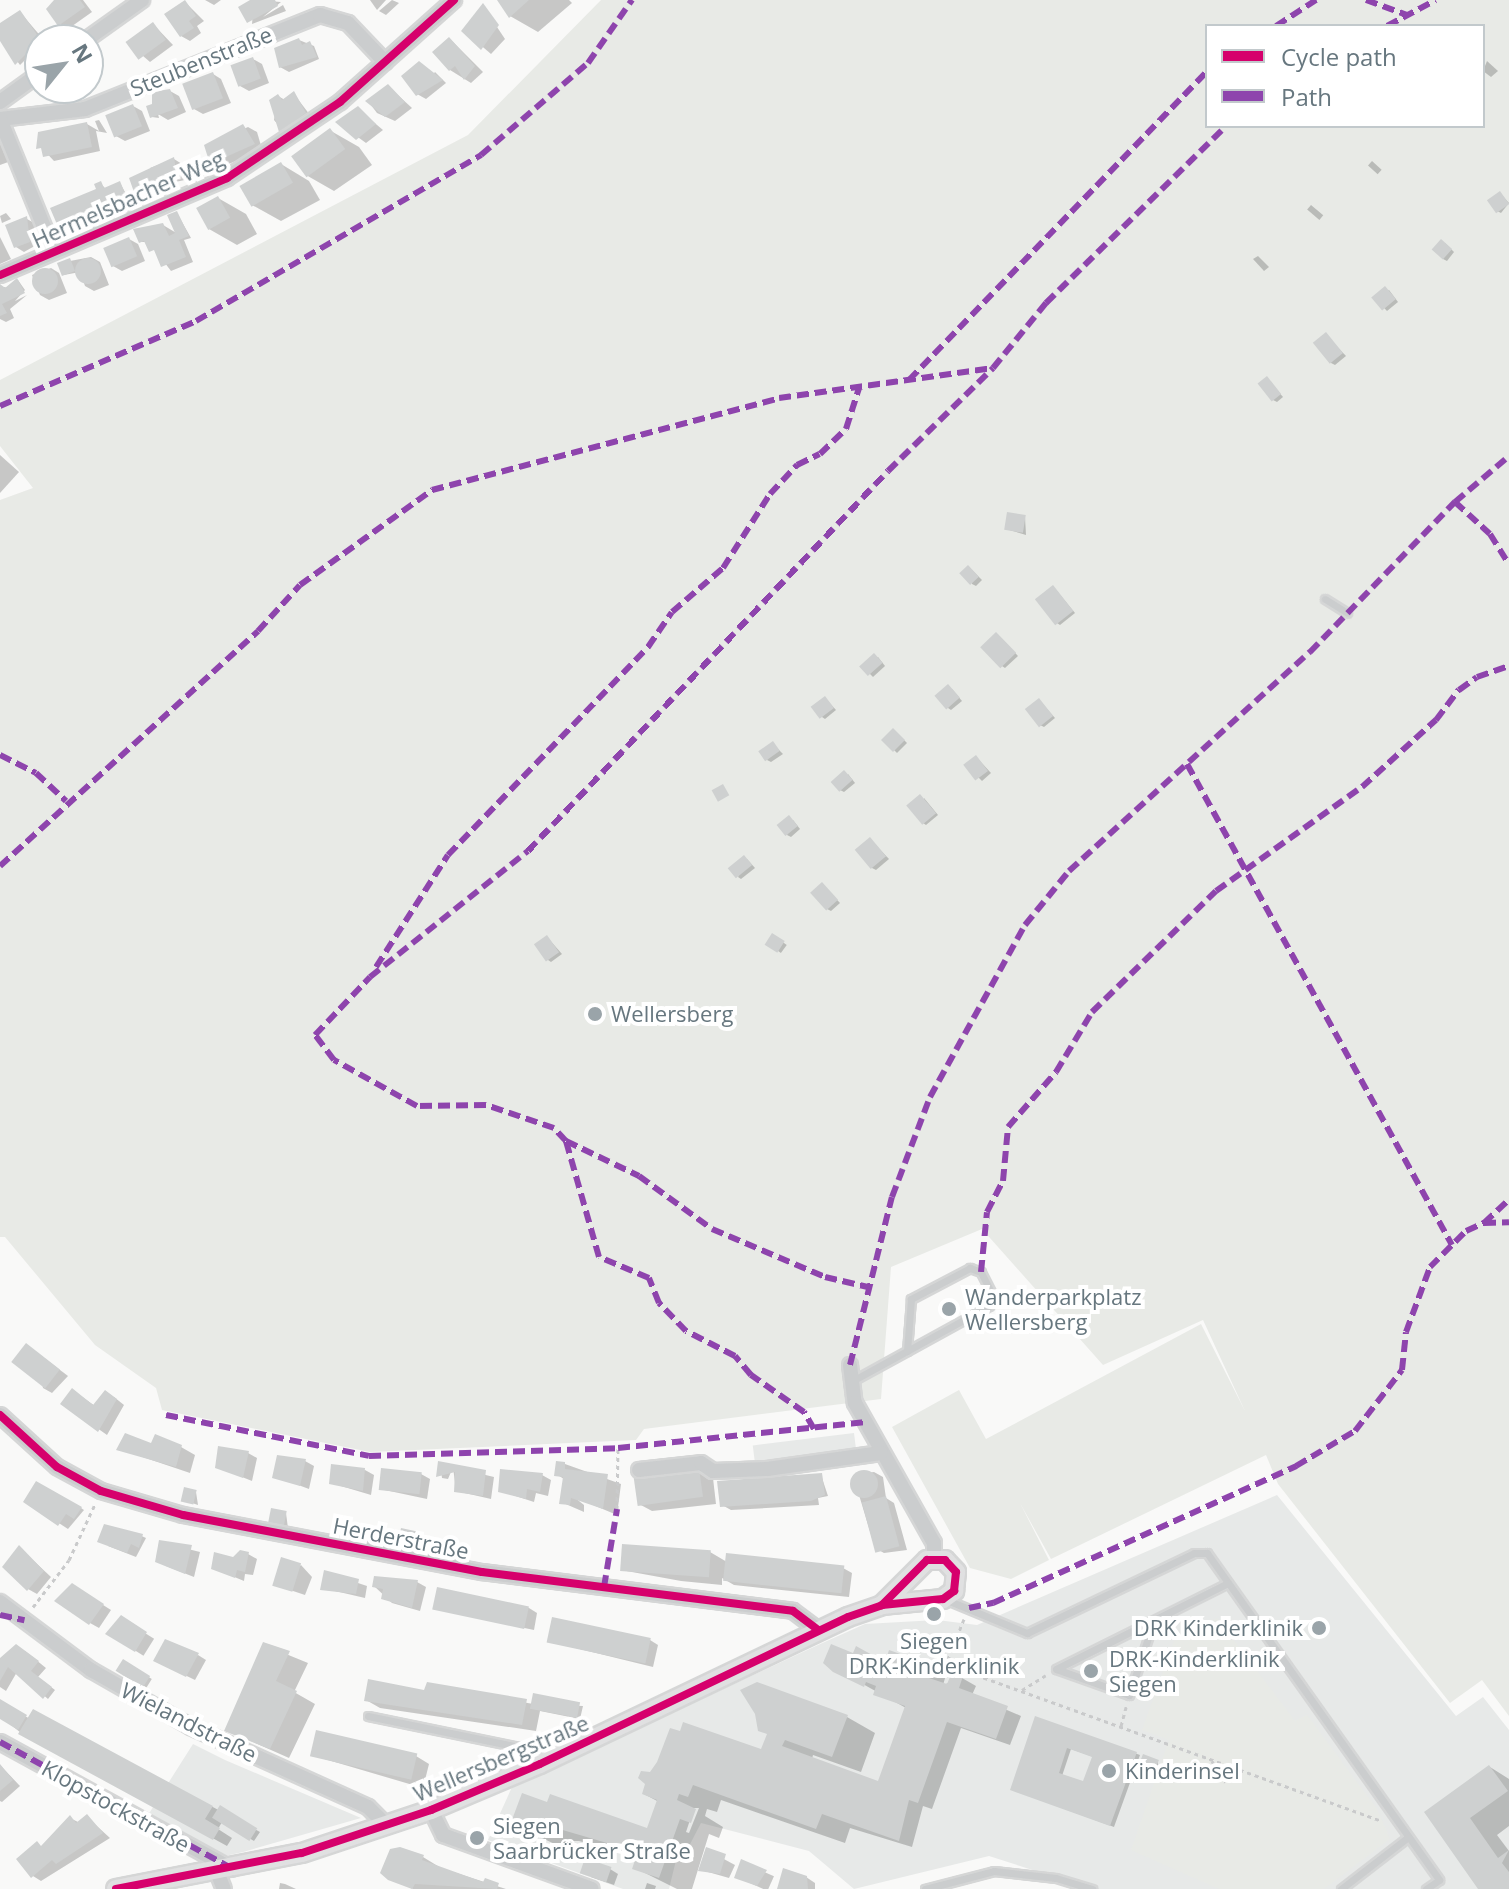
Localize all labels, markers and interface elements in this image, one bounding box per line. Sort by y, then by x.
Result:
street label: Steubenstraße [126,21,276,101]
north arrow [24,24,104,104]
legend [1205,24,1485,128]
text: N [66,38,101,68]
text: Cycle path [1281,40,1397,73]
text: Path [1281,80,1332,113]
street label: Hermelsbacher Weg [28,145,228,253]
place label: Wellersberg [611,1001,733,1027]
marker: Wellersberg [586,1005,604,1023]
place label: Wanderparkplatz Wellersberg [965,1283,1141,1334]
marker: Wanderparkplatz Wellersberg [940,1300,958,1318]
street label: Herderstraße [331,1512,471,1564]
marker: Siegen DRK-Kinderklinik [925,1605,943,1623]
place label: DRK Kinderklinik [1134,1615,1303,1641]
marker: DRK Kinderklinik [1310,1619,1328,1637]
place label: Siegen DRK-Kinderklinik [849,1627,1019,1678]
place label: DRK-Kinderklinik Siegen [1109,1645,1280,1696]
marker: DRK-Kinderklinik Siegen [1080,1660,1102,1682]
street label: Wielandstraße [117,1677,261,1767]
street label: Wellersbergstraße [409,1709,593,1807]
street label: Klopstockstraße [37,1754,195,1858]
place label: Kinderinsel [1125,1758,1240,1784]
marker: Kinderinsel [1100,1762,1118,1780]
place label: Siegen Saarbrücker Straße [493,1812,691,1864]
marker: Siegen Saarbrücker Straße [468,1829,486,1847]

